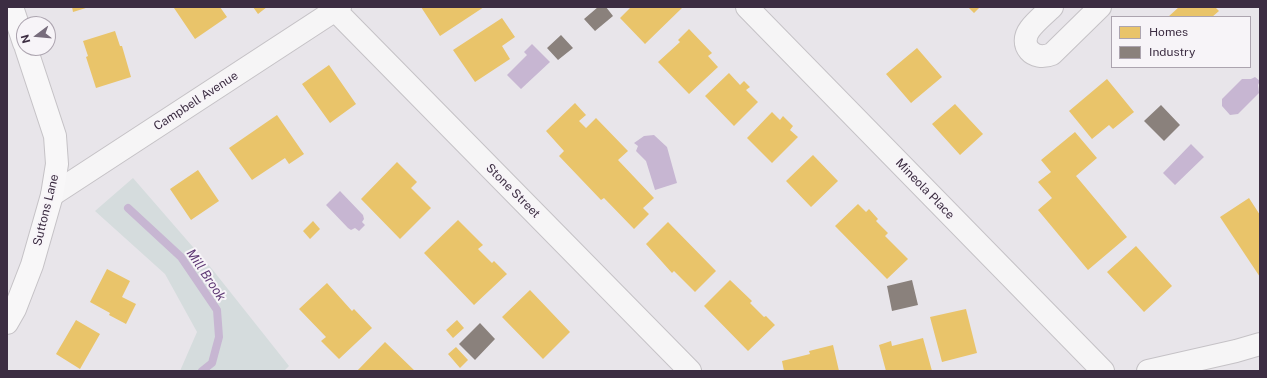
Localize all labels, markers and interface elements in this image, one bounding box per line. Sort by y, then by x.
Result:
north arrow [16,16,56,56]
legend [1111,16,1251,68]
text: Homes [1149,25,1188,39]
text: N [18,33,32,45]
text: Industry [1149,45,1195,59]
street label: Campbell Avenue [151,68,241,134]
street label: Mineola Place [893,156,957,222]
street label: Stone Street [483,161,543,221]
street label: Suttons Lane [30,173,62,247]
water label: Mill Brook [183,246,229,304]

